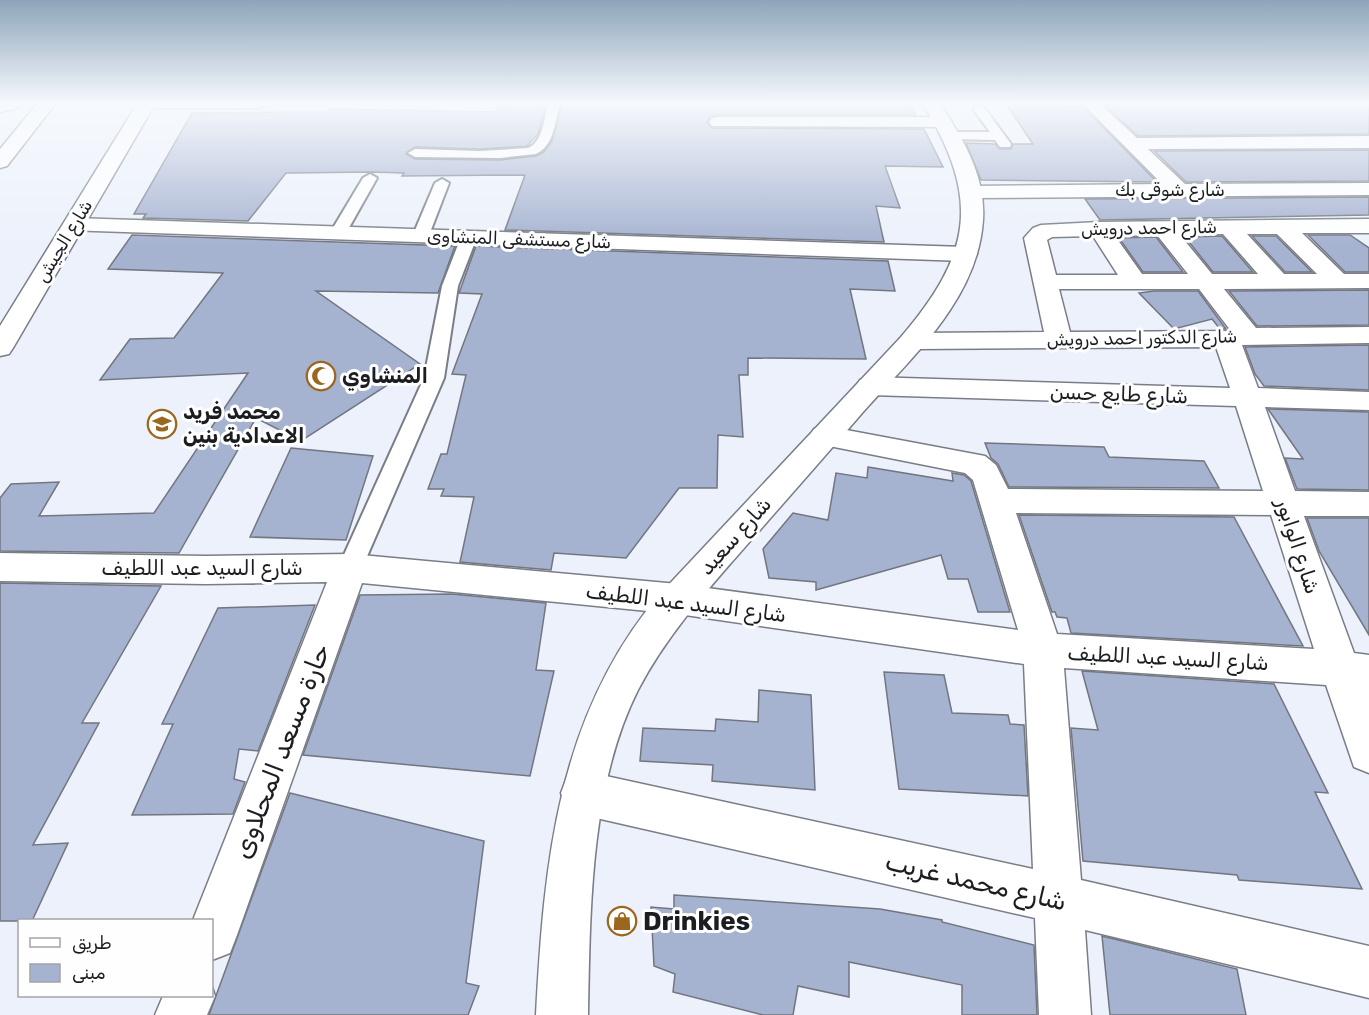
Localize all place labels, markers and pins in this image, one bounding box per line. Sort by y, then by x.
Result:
mosque icon: المنشاوي [305,360,337,392]
place label: المنشاوي [342,363,428,391]
place label: محمد فريد الاعدادية بنين [183,399,304,448]
school or university icon: محمد فريد الاعدادية بنين [146,408,178,440]
shop icon: Drinkies [606,905,638,937]
place label: Drinkies [643,906,750,937]

